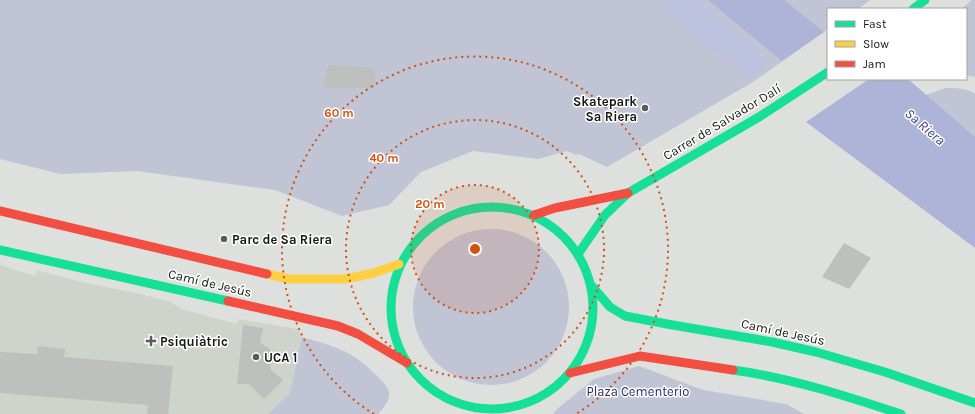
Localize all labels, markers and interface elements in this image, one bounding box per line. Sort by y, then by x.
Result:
legend [827,8,967,80]
text: Fast [863,17,887,31]
text: Slow [863,37,889,51]
text: Jam [863,57,886,71]
street label: Carrer de Salvador Dalí [660,81,784,163]
place label: Skatepark Sa Riera [573,94,637,124]
marker: Skatepark Sa Riera [640,103,650,113]
water label: Sa Riera [901,105,949,149]
text: 60 m [324,106,354,120]
text: 40 m [369,151,399,165]
text: 20 m [415,197,445,211]
place label: Parc de Sa Riera [232,232,332,247]
marker: Parc de Sa Riera [219,234,229,244]
centre of rings [468,242,482,256]
street label: Camí de Jesús [167,266,253,300]
street label: Camí de Jesús [740,316,826,348]
place label: Psiquiàtric [160,334,228,350]
marker: Psiquiàtric [145,335,157,347]
place label: UCA 1 [264,350,297,365]
marker: UCA 1 [251,352,261,362]
park label: Plaza Cementerio [587,384,689,399]

